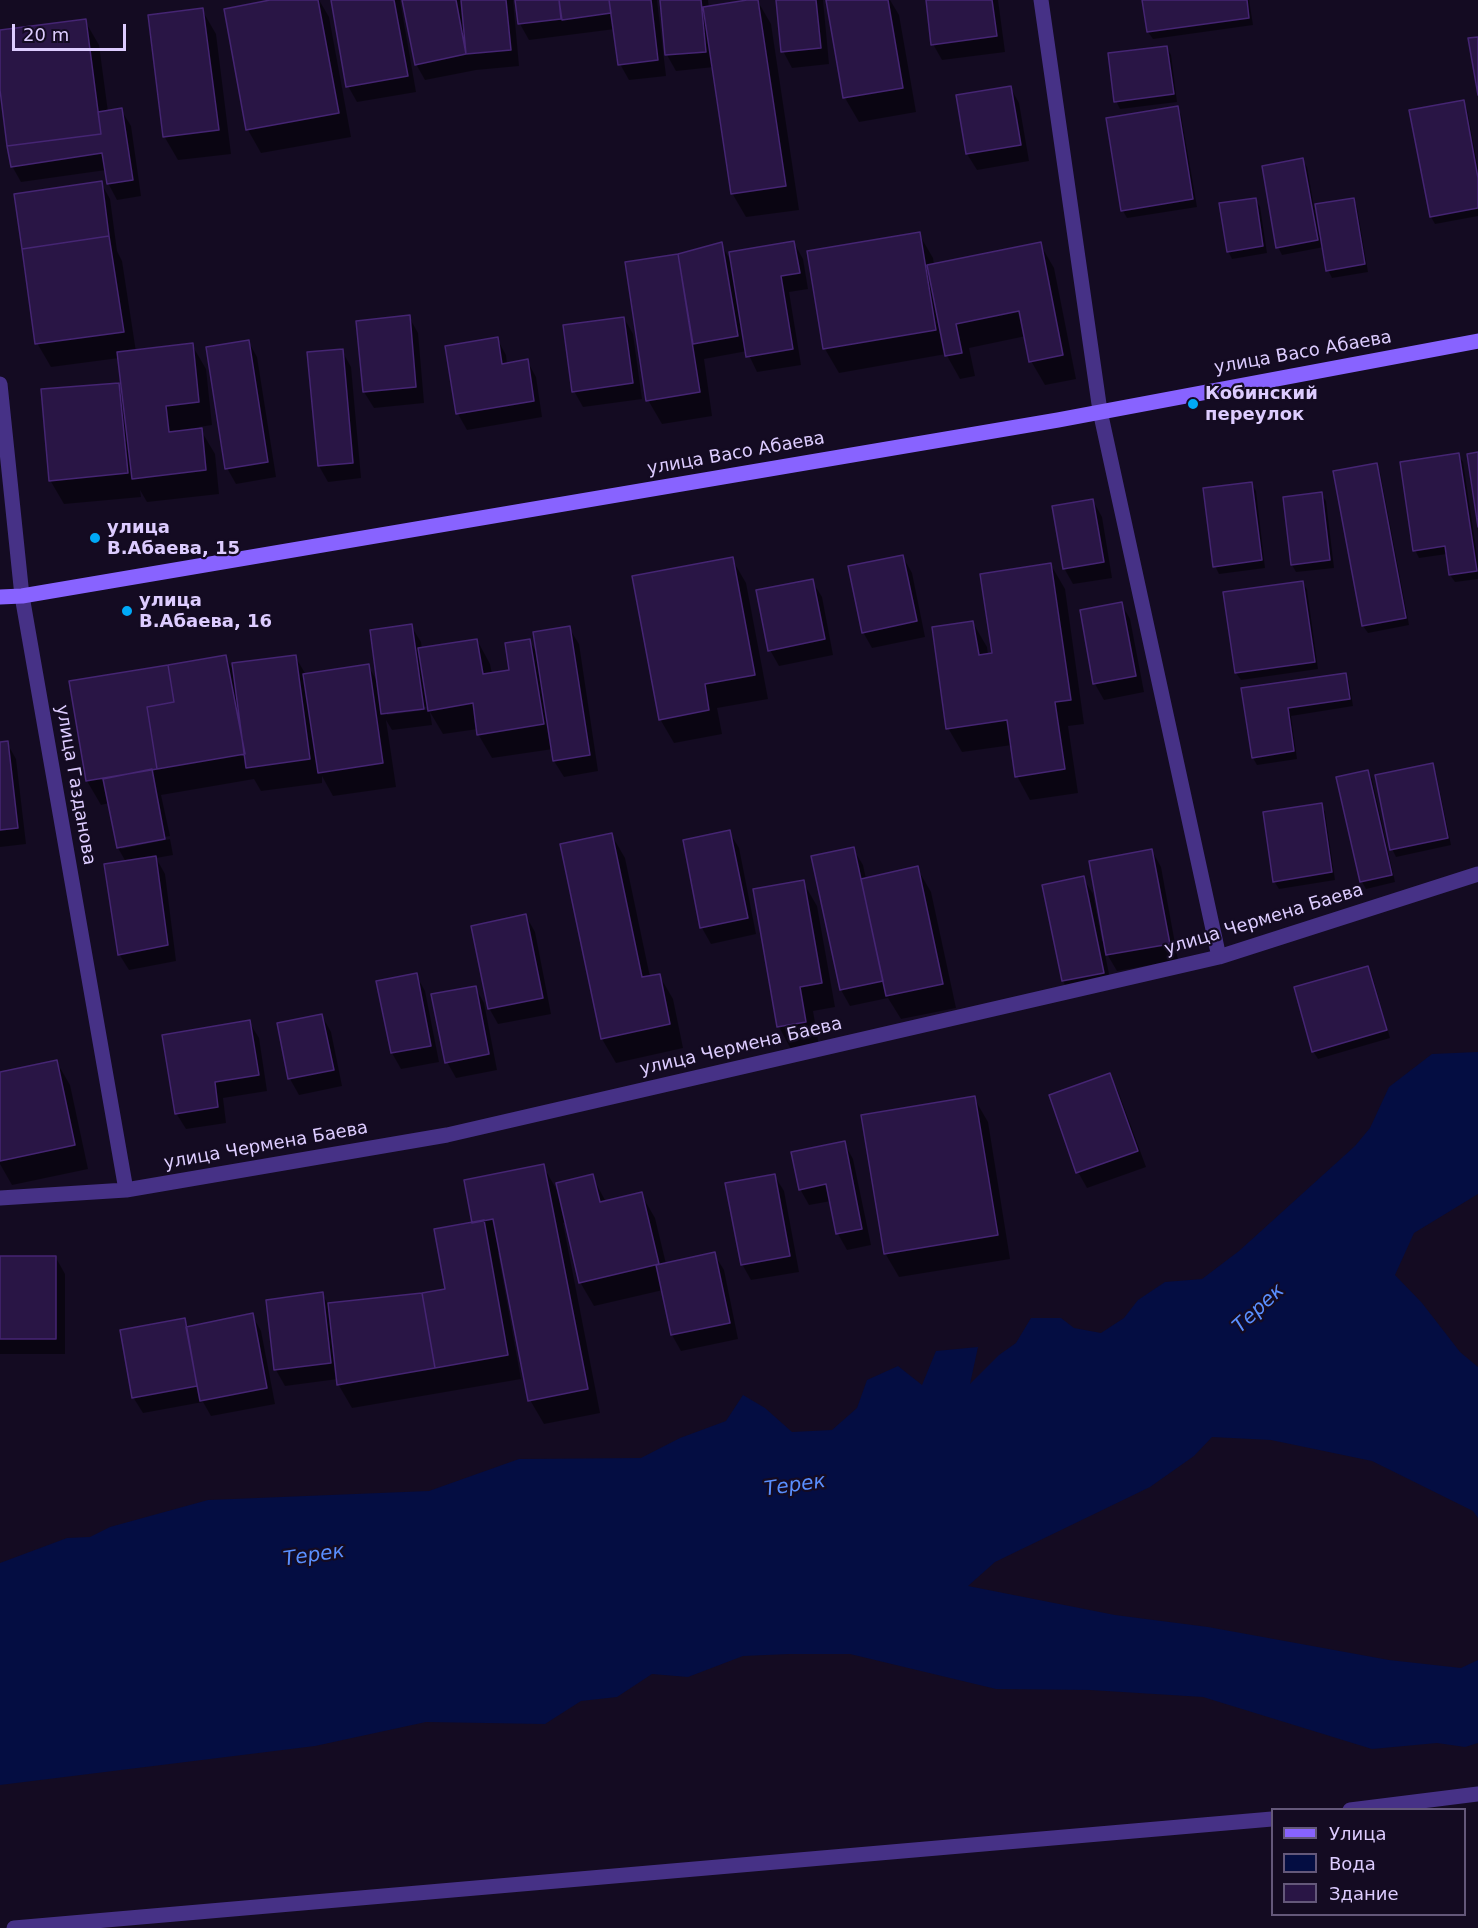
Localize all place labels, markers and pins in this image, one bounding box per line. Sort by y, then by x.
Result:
place label: Кобинский переулок [1205,383,1318,426]
marker: Кобинский переулок [1186,397,1200,411]
place label: улица В.Абаева, 15 [107,517,240,560]
marker: улица В.Абаева, 15 [88,531,102,545]
place label: улица В.Абаева, 16 [139,590,272,632]
marker: улица В.Абаева, 16 [120,604,134,618]

